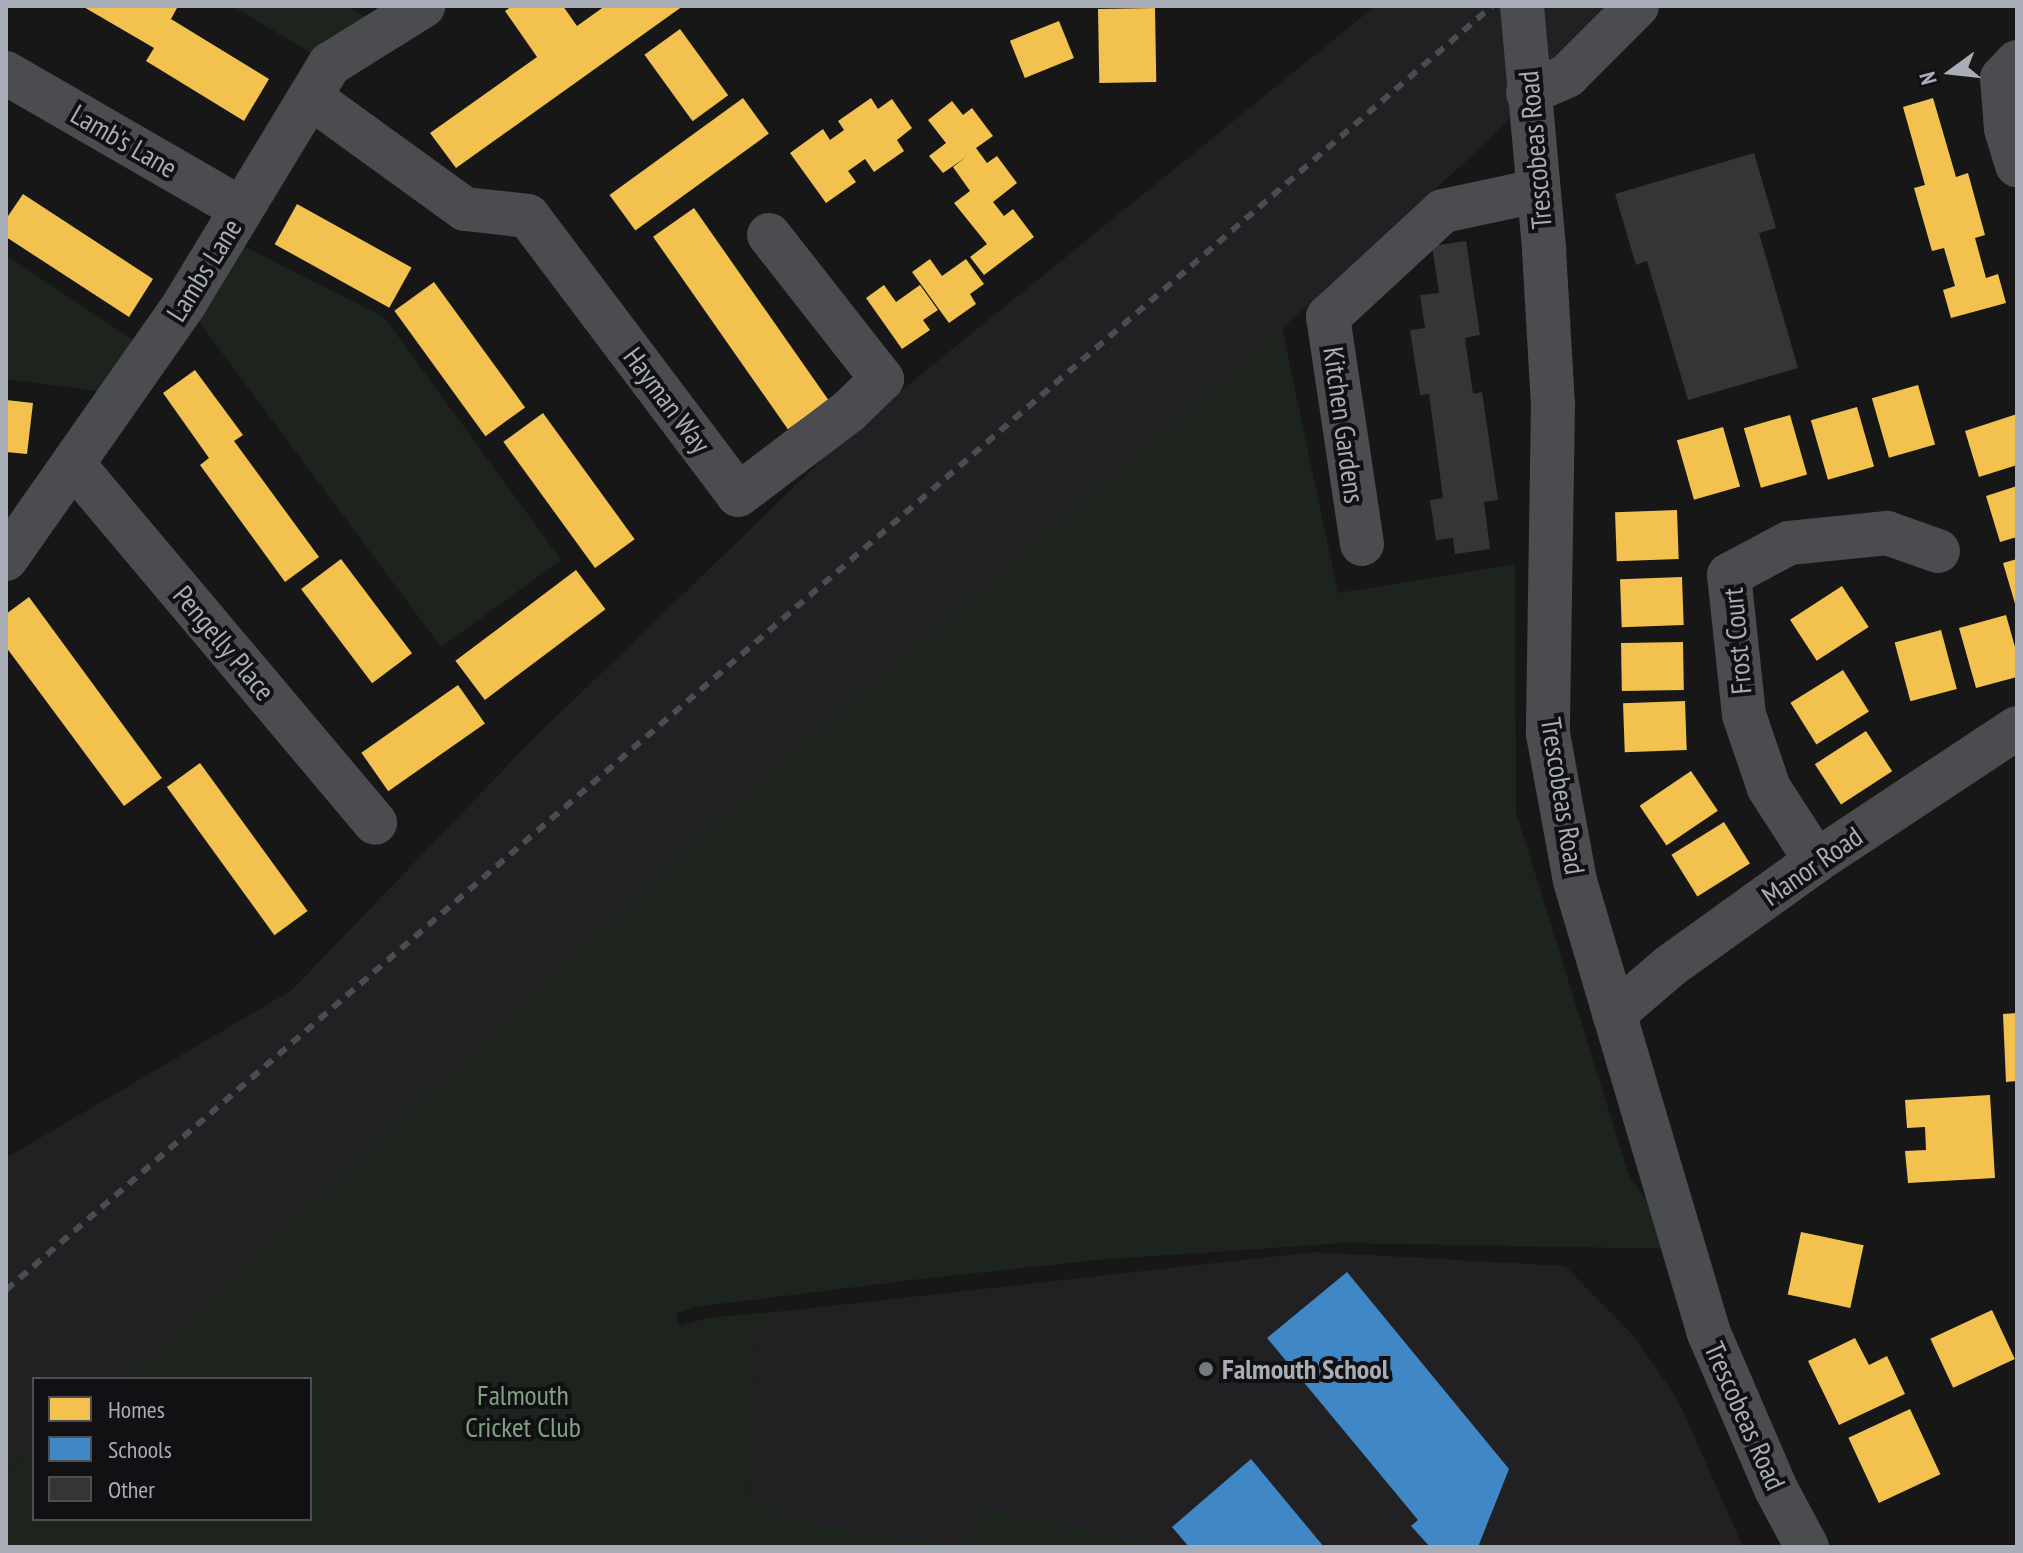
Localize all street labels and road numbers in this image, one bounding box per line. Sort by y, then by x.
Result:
street label: Trescobeas Road [1511,70,1559,230]
street label: Lamb's Lane [65,97,183,185]
street label: Lambs Lane [159,213,249,327]
street label: Hayman Way [616,340,718,460]
street label: Kitchen Gardens [1316,345,1372,505]
street label: Pengelly Place [166,578,282,708]
street label: Frost Court [1716,586,1758,696]
street label: Trescobeas Road [1534,715,1592,877]
street label: Manor Road [1755,819,1869,913]
street label: Trescobeas Road [1697,1337,1793,1495]

